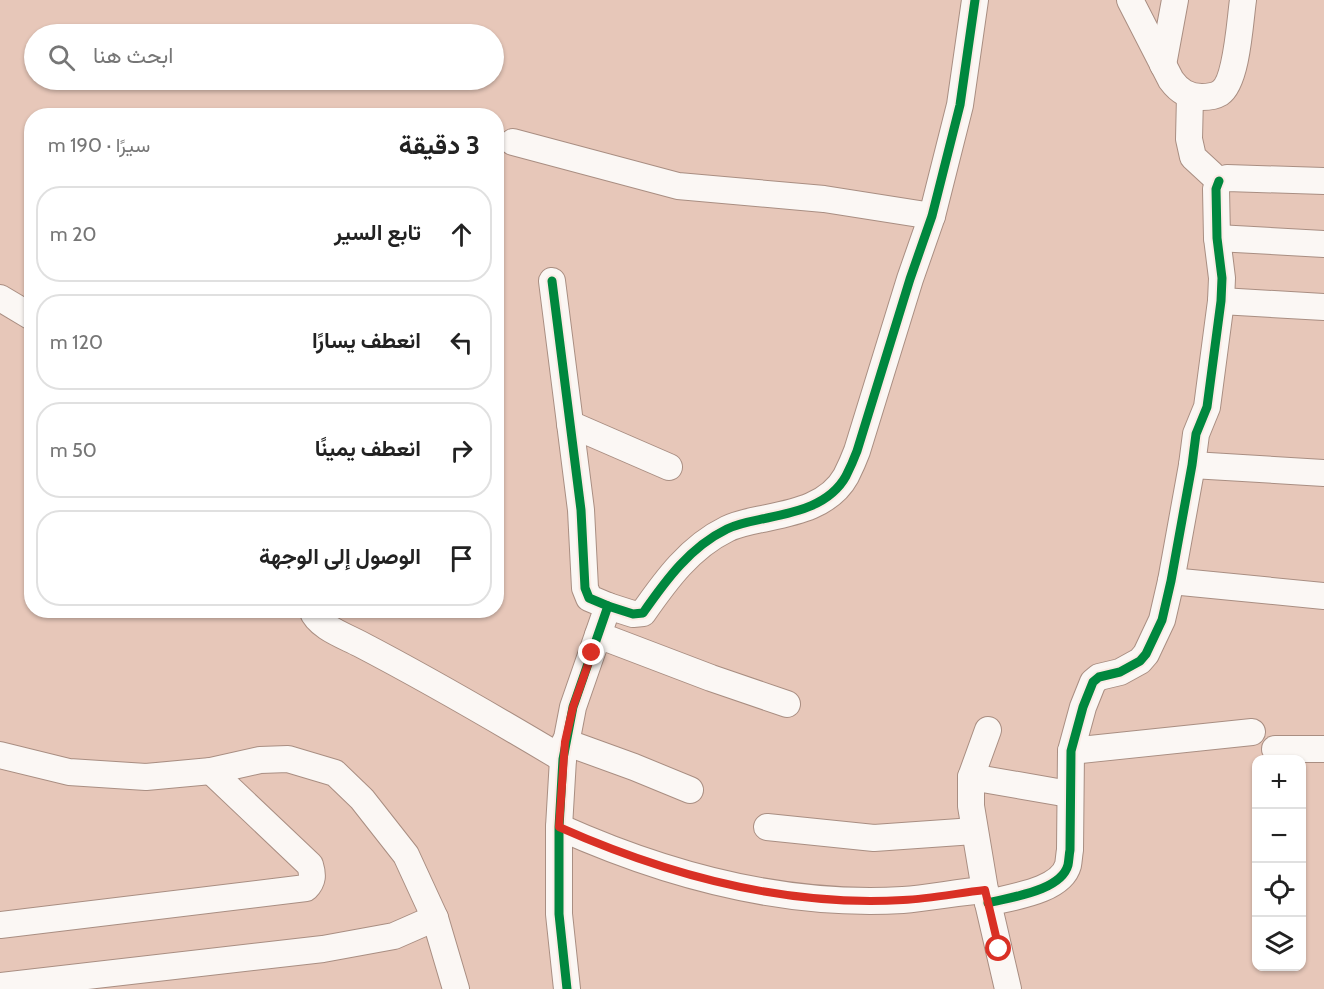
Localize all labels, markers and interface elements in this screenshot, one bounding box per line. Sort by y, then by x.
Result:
search box [24,24,504,90]
icon: search [45,41,78,74]
text: ابحث هنا [93,42,173,69]
text: 3 دقيقة [399,129,480,161]
text: سيرًا · 190 m [48,133,150,157]
icon: ahead [445,218,478,251]
text: تابع السير [334,219,421,246]
text: 20 m [50,222,97,246]
icon: left [445,326,478,359]
text: انعطف يسارًا [312,327,421,354]
text: 120 m [50,330,103,354]
icon: right [445,434,478,467]
text: انعطف يمينًا [315,435,421,462]
text: 50 m [50,438,97,462]
icon: arrive [445,542,478,575]
text: الوصول إلى الوجهة [259,543,421,570]
route end [578,639,604,665]
map controls [1252,755,1306,971]
button: + [1252,755,1306,809]
button: − [1252,809,1306,863]
button: locate [1252,863,1306,917]
button: layers [1252,917,1306,971]
route start [985,935,1011,961]

